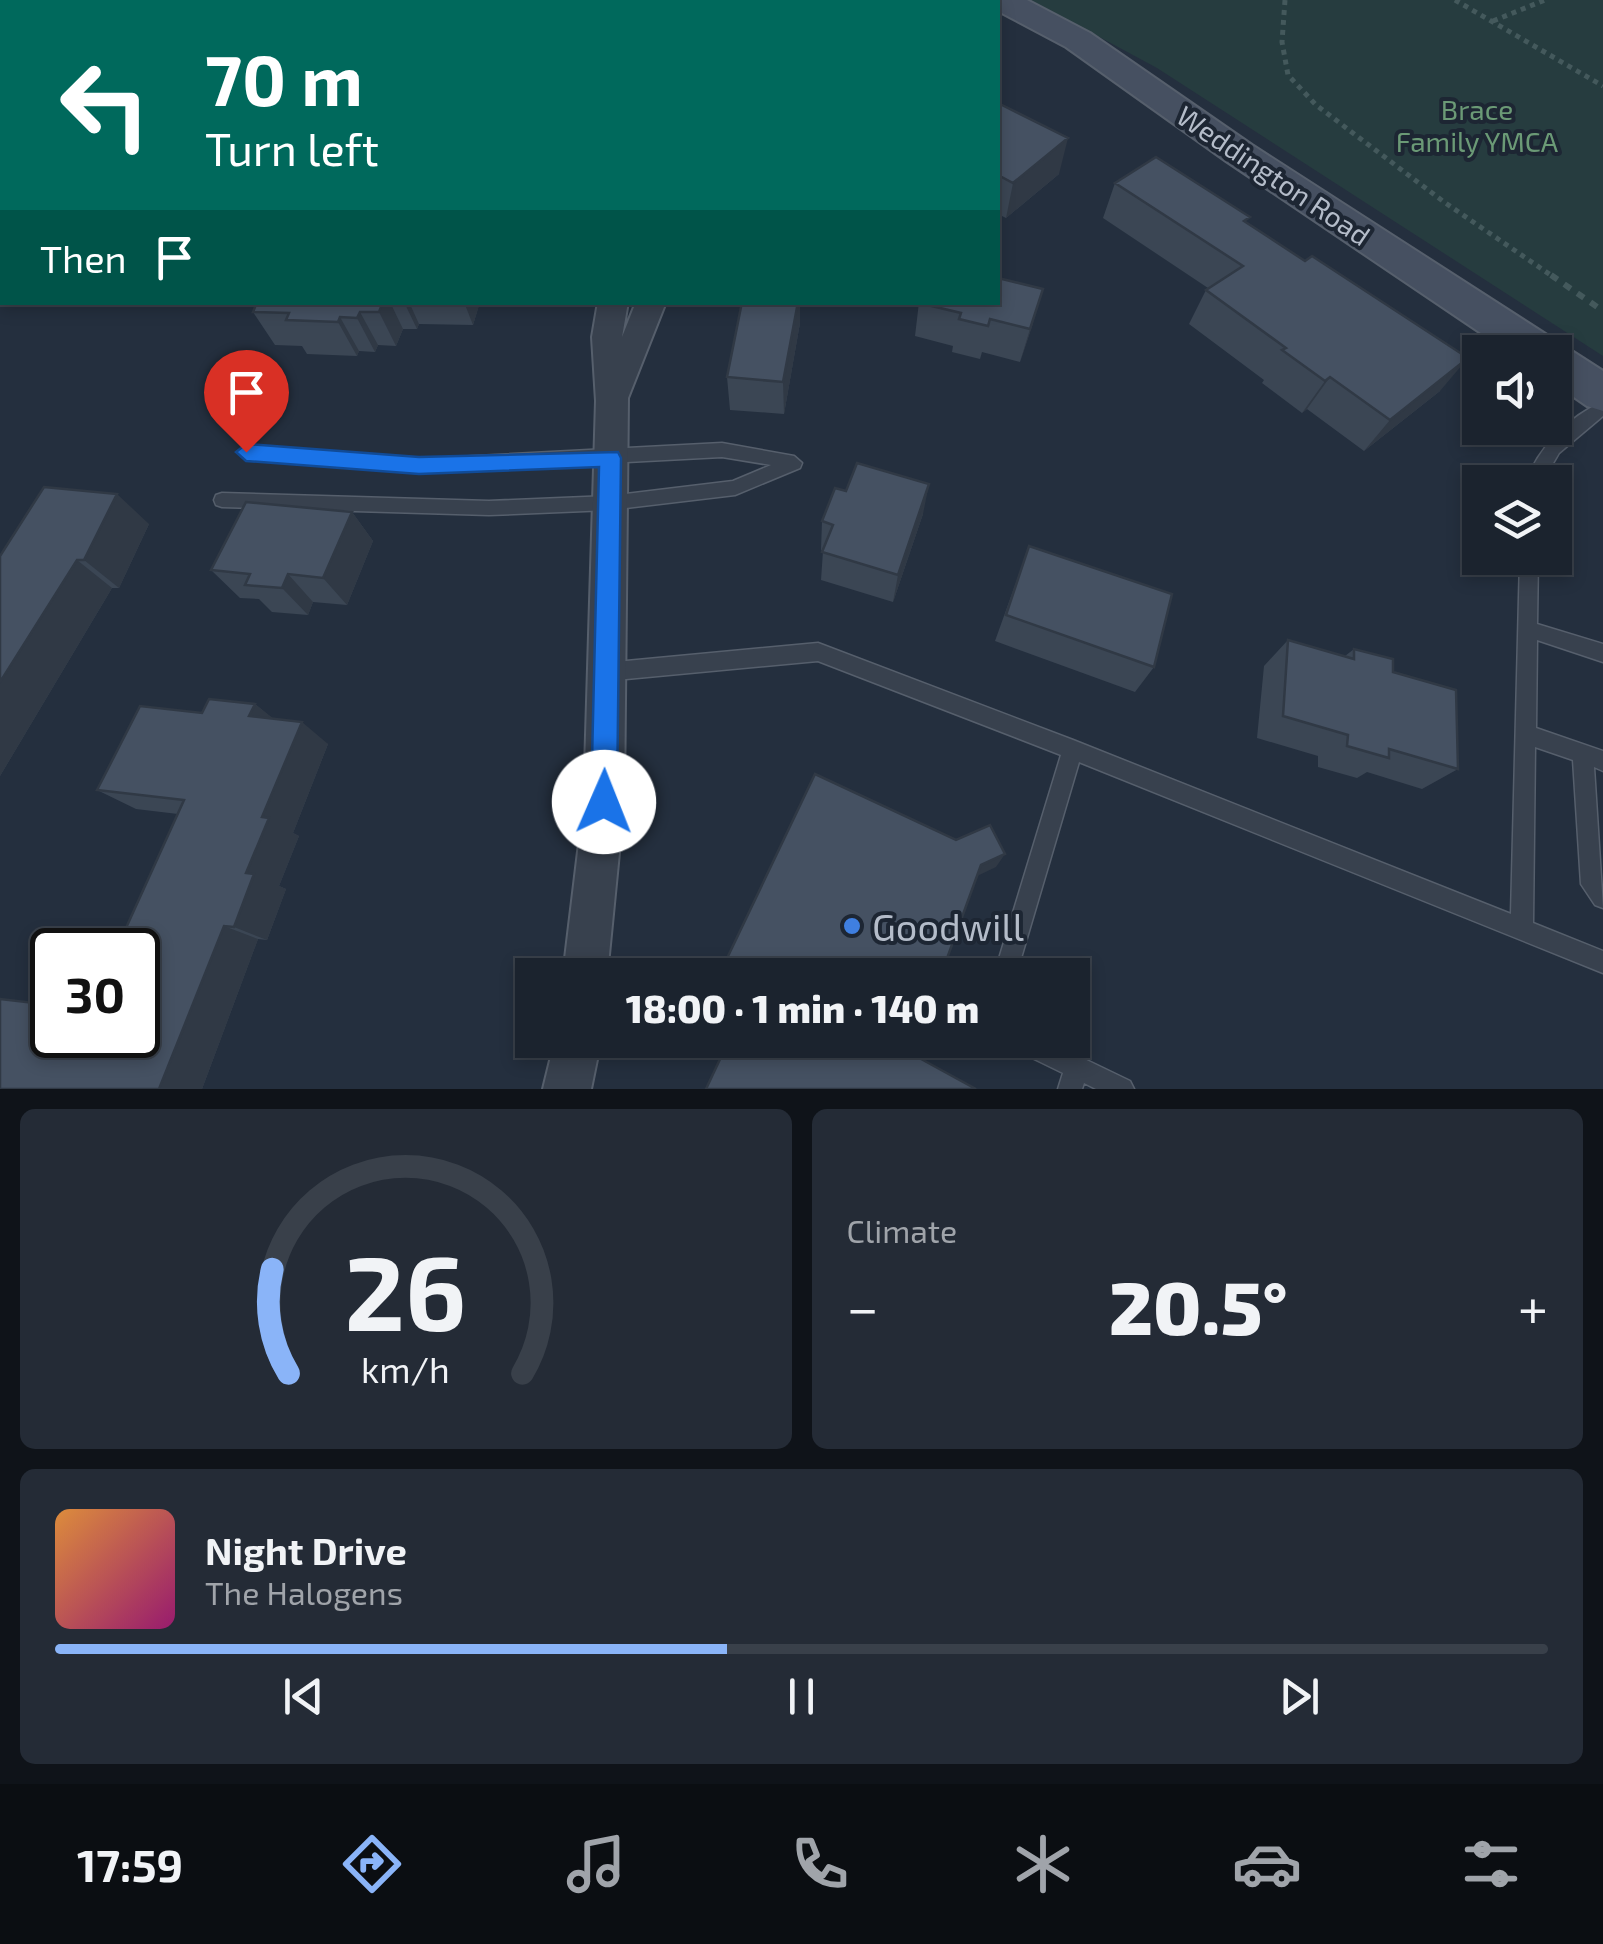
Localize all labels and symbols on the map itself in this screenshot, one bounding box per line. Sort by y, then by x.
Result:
park label: Brace Family YMCA [1396,92,1559,158]
street label: Weddington Road [1171,98,1377,252]
pin [204,350,289,453]
position arrow [552,750,656,854]
place label: Goodwill [872,903,1024,949]
marker: Goodwill [841,915,863,937]
speed limit sign: 30 [30,928,160,1058]

